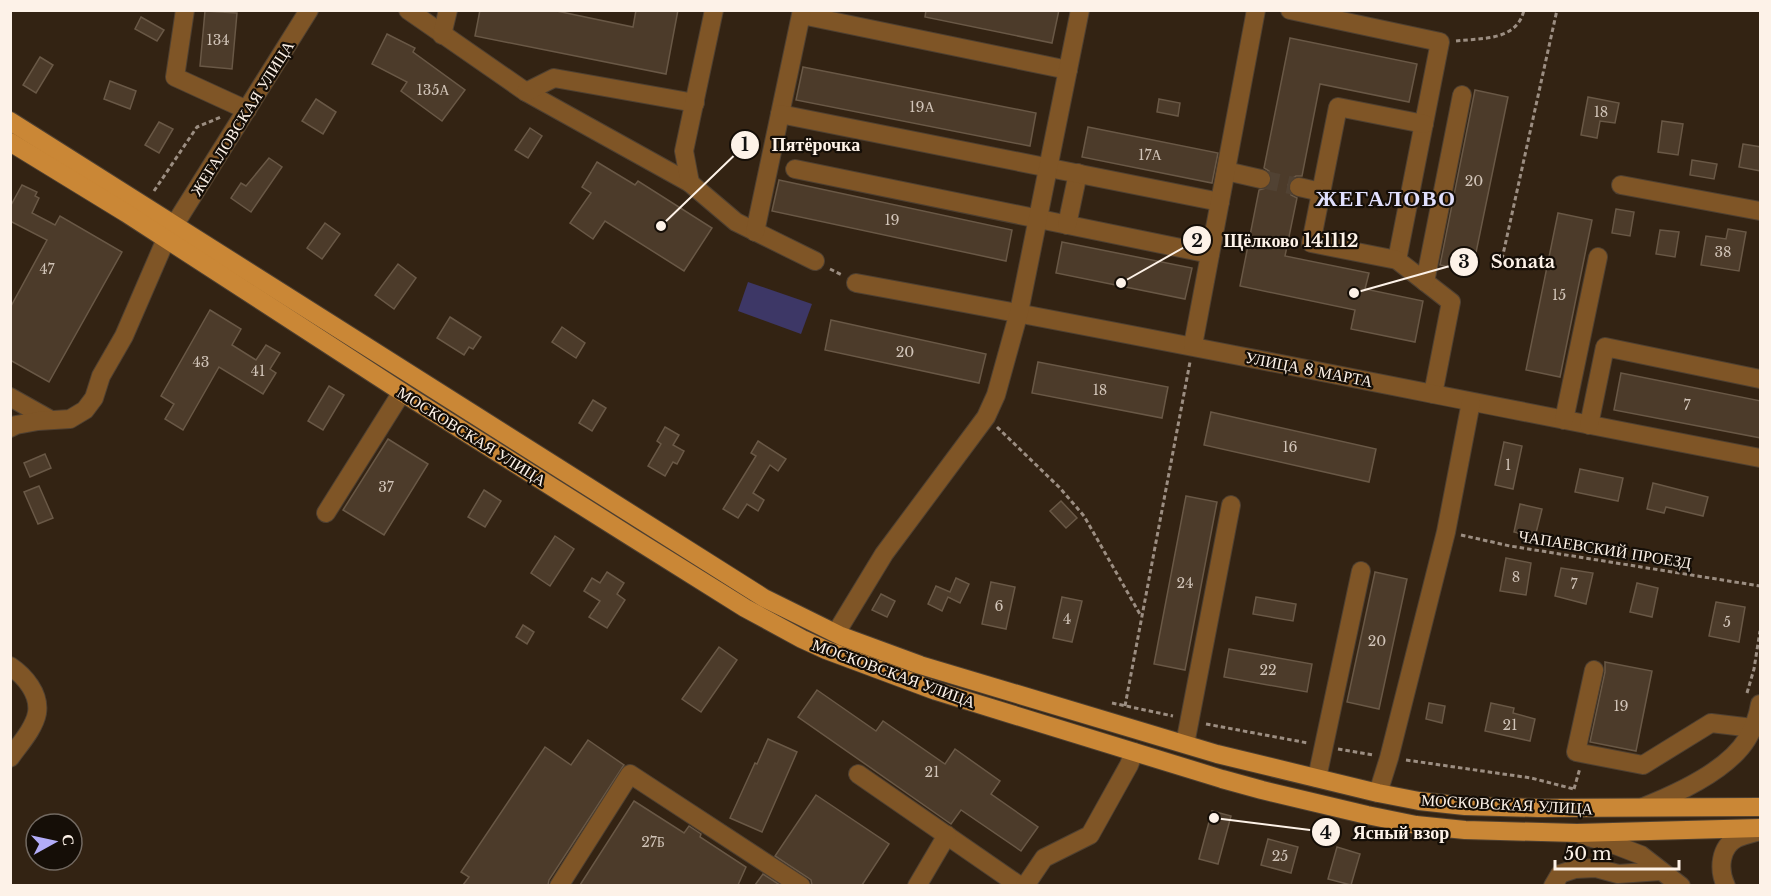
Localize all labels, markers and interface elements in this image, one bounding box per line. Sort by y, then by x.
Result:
house number: 134 [206,31,230,49]
street label: ЖЕГАЛОВСКАЯ УЛИЦА [186,36,298,199]
house number: 135А [417,81,450,99]
house number: 19А [909,98,936,116]
house number: 18 [1594,103,1608,121]
callout: Пятёрочка [730,127,873,163]
text: 1 [741,134,749,156]
text: Пятёрочка [772,134,860,156]
house number: 17А [1138,146,1163,164]
house number: 20 [1465,172,1483,190]
district label: ЖЕГАЛОВО [1315,185,1457,212]
house number: 19 [884,211,900,229]
callout: Щёлково 141112 [1182,222,1371,258]
text: 2 [1191,230,1203,252]
text: Щёлково 141112 [1224,230,1359,252]
house number: 38 [1714,243,1732,261]
callout: Sonata [1449,244,1567,280]
text: 3 [1458,251,1470,273]
text: Sonata [1491,251,1556,273]
house number: 47 [39,260,56,278]
house number: 15 [1552,286,1566,304]
house number: 20 [896,343,914,361]
street label: УЛИЦА 8 МАРТА [1244,347,1375,391]
house number: 43 [193,353,209,371]
house number: 41 [251,362,265,380]
house number: 18 [1093,381,1107,399]
street label: МОСКОВСКАЯ УЛИЦА [394,382,551,490]
house number: 7 [1683,396,1691,414]
house number: 16 [1282,438,1298,456]
house number: 1 [1505,456,1511,474]
house number: 37 [378,478,395,496]
street label: ЧАПАЕВСКИЙ ПРОЕЗД [1517,525,1693,573]
house number: 8 [1512,568,1520,586]
house number: 24 [1177,574,1193,592]
house number: 7 [1570,575,1578,593]
house number: 6 [994,597,1004,615]
house number: 4 [1063,610,1071,628]
house number: 5 [1723,613,1731,631]
house number: 20 [1368,632,1386,650]
street label: МОСКОВСКАЯ УЛИЦА [810,634,979,712]
house number: 22 [1259,661,1277,679]
house number: 19 [1613,697,1629,715]
house number: 21 [1503,716,1517,734]
house number: 21 [925,763,939,781]
street label: МОСКОВСКАЯ УЛИЦА [1420,790,1594,819]
north arrow [24,812,84,872]
callout: Ясный взор [1311,814,1462,850]
text: 4 [1320,822,1332,844]
text: Ясный взор [1353,822,1449,844]
text: С [58,833,80,847]
house number: 27Б [641,833,665,851]
scale bar [1555,833,1680,871]
text: 50 m [1564,843,1612,865]
house number: 25 [1272,847,1288,865]

